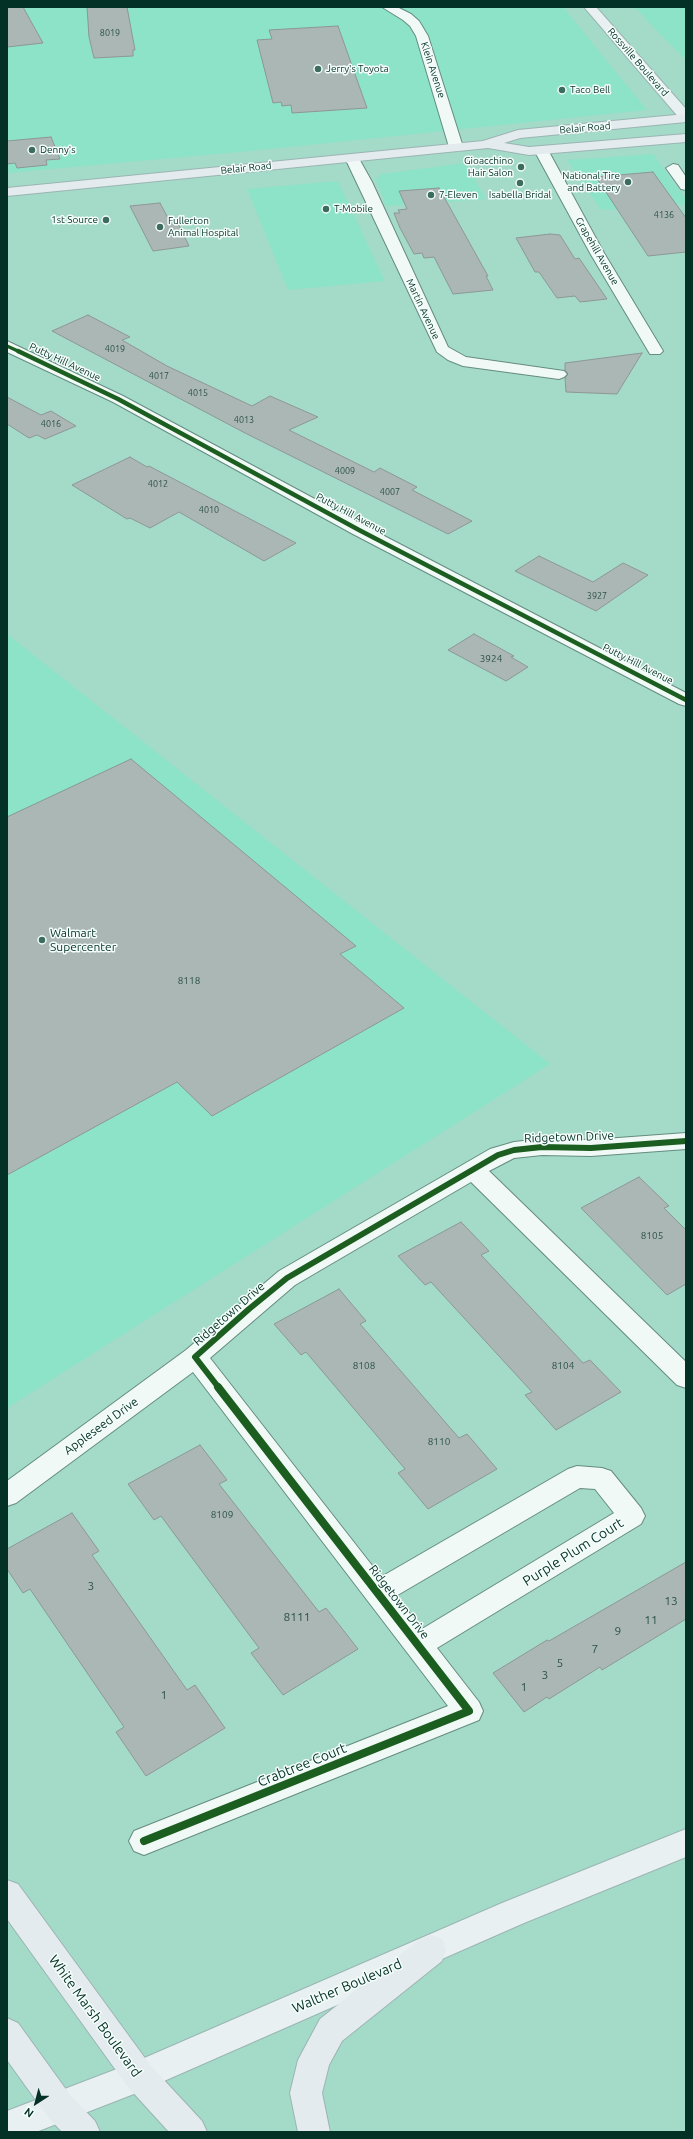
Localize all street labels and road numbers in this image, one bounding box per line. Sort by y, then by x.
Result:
street label: Rossville Boulevard [605,25,671,99]
street label: Klein Avenue [418,40,448,100]
street label: Belair Road [559,120,611,136]
street label: Belair Road [220,159,272,177]
street label: Grapehill Avenue [573,215,621,287]
street label: Martin Avenue [404,277,442,341]
street label: Putty Hill Avenue [27,340,103,384]
street label: Putty Hill Avenue [314,491,388,537]
street label: Putty Hill Avenue [601,641,675,687]
street label: Ridgetown Drive [524,1128,614,1146]
street label: Ridgetown Drive [190,1279,268,1349]
street label: Appleseed Drive [61,1394,141,1458]
street label: Purple Plum Court [520,1514,626,1590]
street label: Ridgetown Drive [366,1562,432,1642]
street label: Crabtree Court [255,1740,349,1790]
street label: White Marsh Boulevard [45,1952,145,2080]
street label: Walther Boulevard [290,1955,404,2017]

